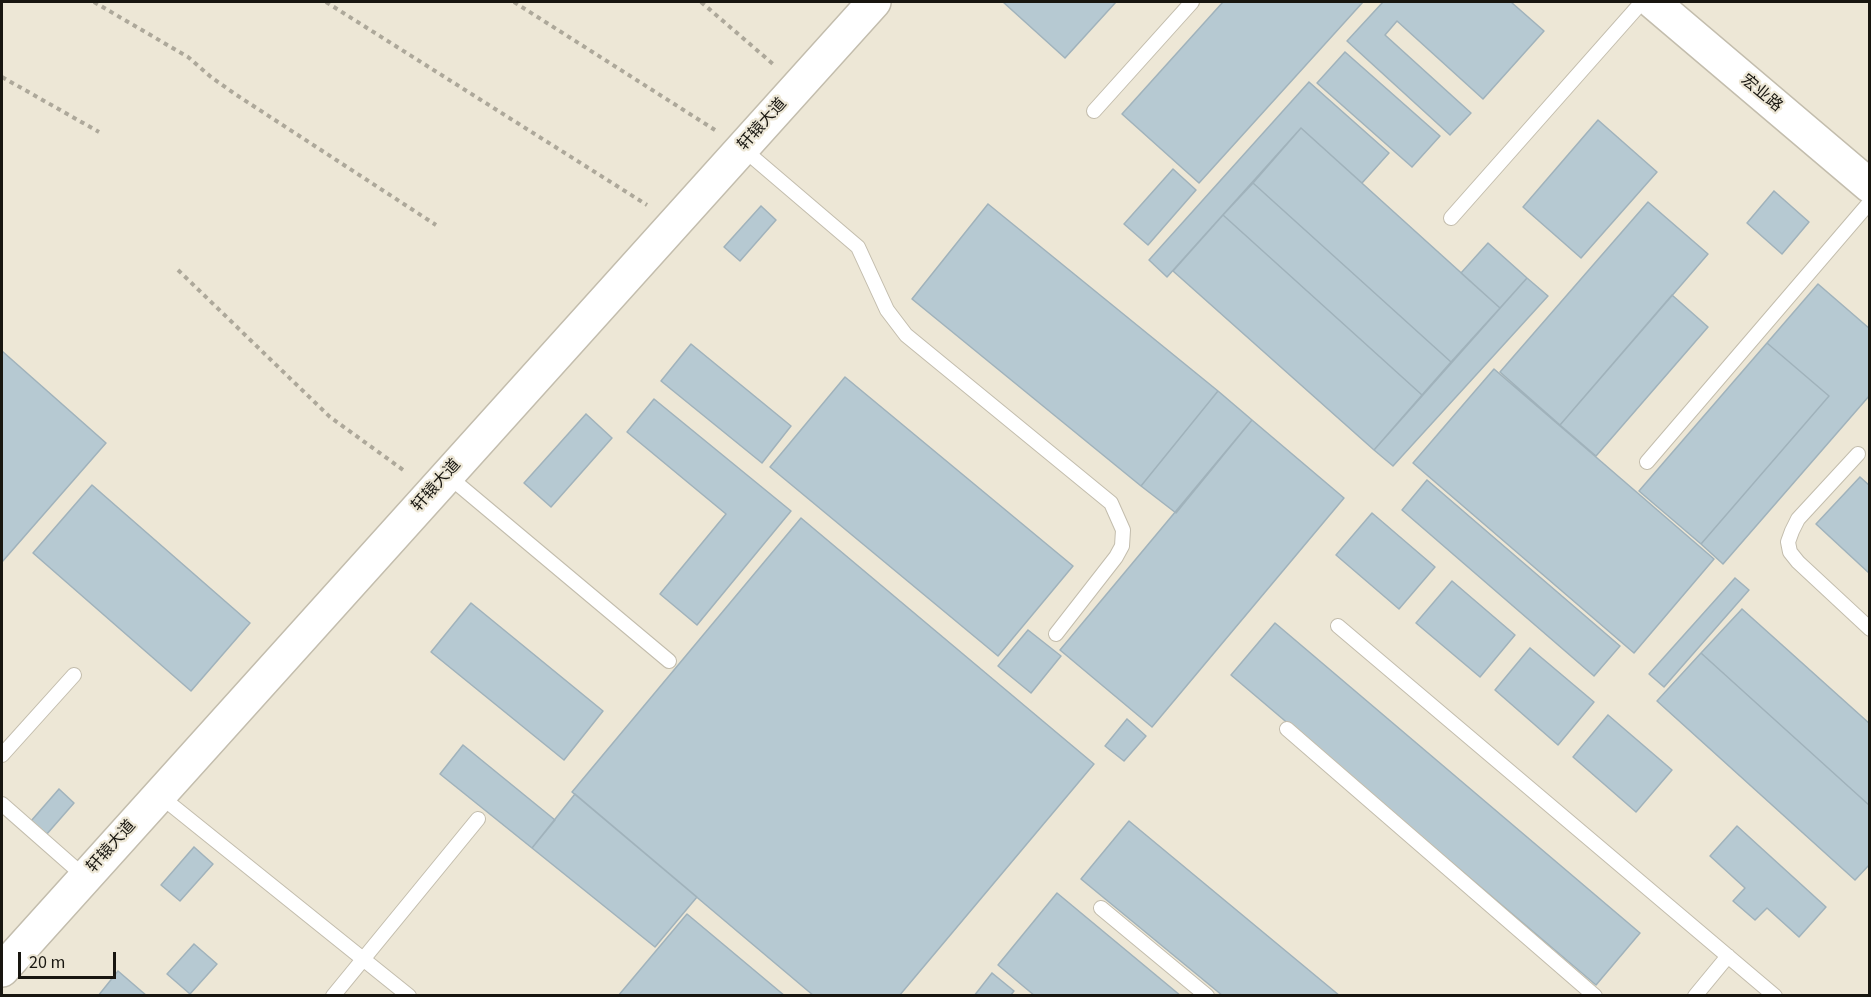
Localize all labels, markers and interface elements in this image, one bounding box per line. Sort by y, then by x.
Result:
street label: 宏业路 [1736,71,1786,117]
street label: 轩辕大道 [734,95,792,155]
street label: 轩辕大道 [408,456,466,516]
street label: 轩辕大道 [83,817,141,877]
scale bar [21,940,118,978]
text: 20 m [29,950,65,975]

